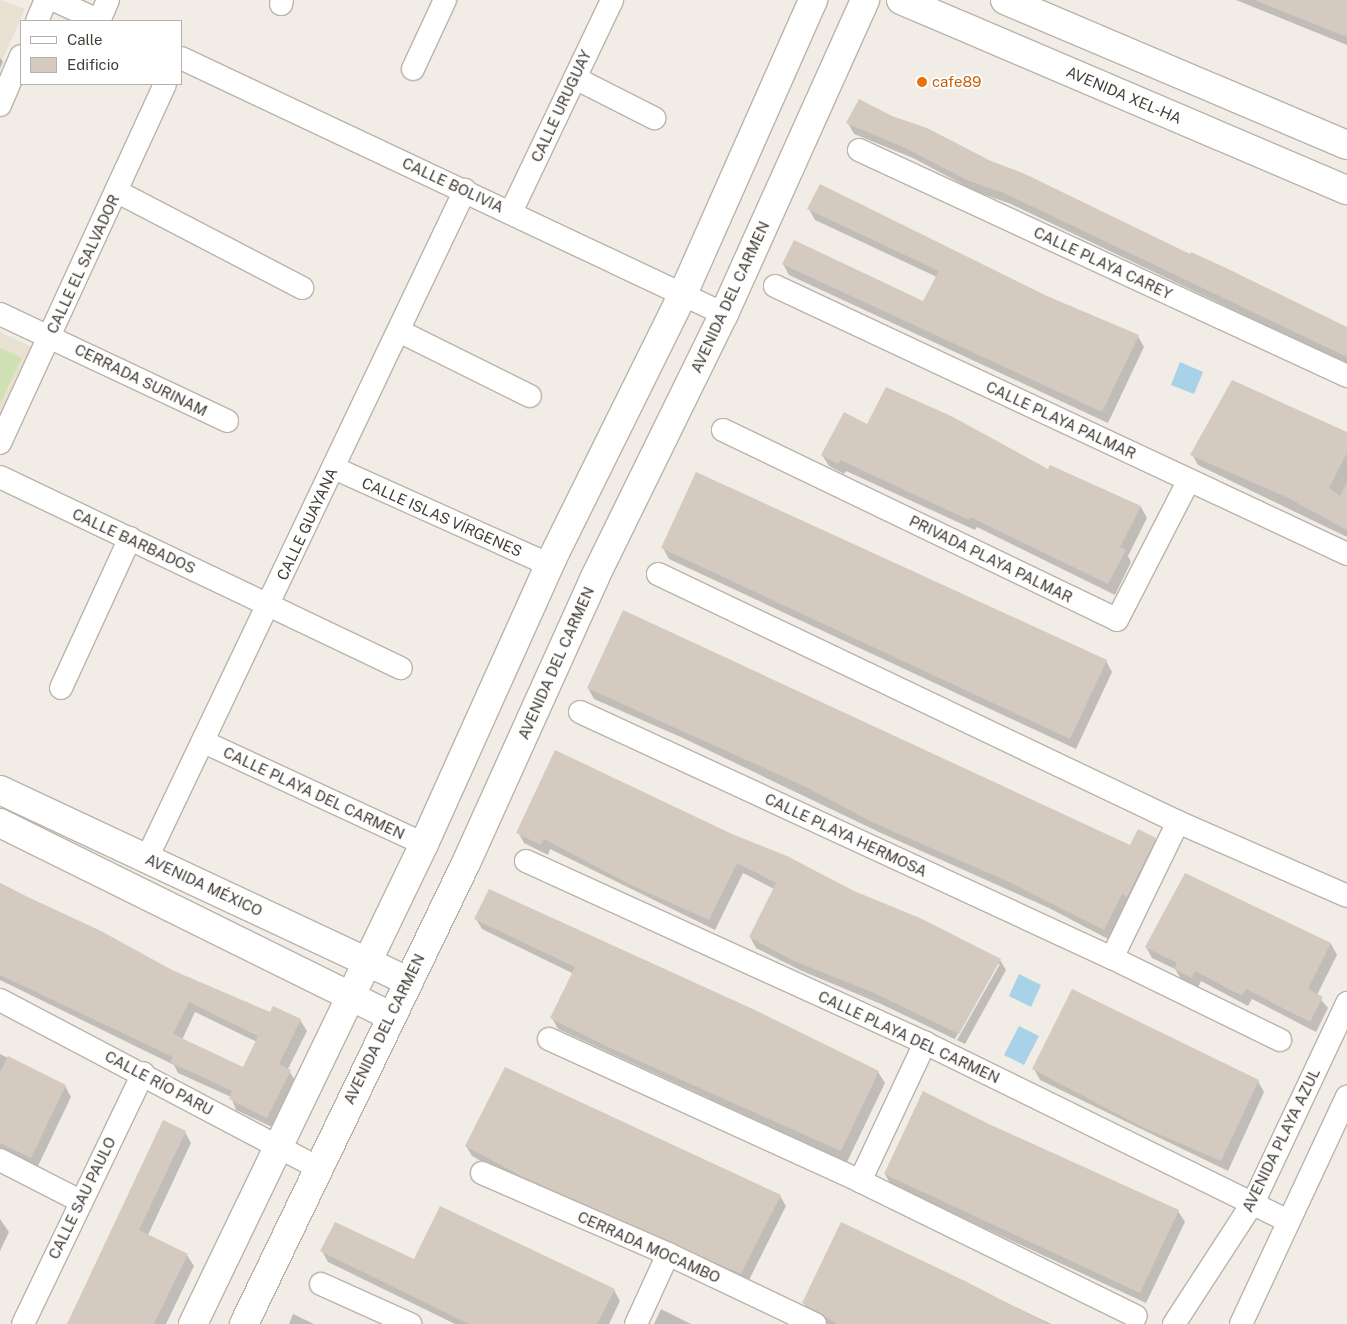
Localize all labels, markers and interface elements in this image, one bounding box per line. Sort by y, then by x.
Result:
legend [20,20,182,85]
text: Calle [67,31,103,48]
street label: CALLE URUGUAY [527,47,595,165]
text: Edificio [67,56,119,73]
street label: AVENIDA XEL-HA [1064,63,1184,127]
place label: cafe89 [932,73,981,91]
marker: cafe89 [916,76,928,88]
street label: CALLE BOLIVIA [399,154,507,216]
street label: CALLE EL SALVADOR [43,192,123,336]
street label: AVENIDA DEL CARMEN [687,218,773,376]
street label: CALLE PLAYA CAREY [1031,223,1175,303]
street label: CERRADA SURINAM [72,340,210,420]
street label: CALLE PLAYA PALMAR [983,377,1139,463]
street label: CALLE GUAYANA [273,465,341,583]
street label: CALLE ISLAS VÍRGENES [359,473,525,561]
street label: CALLE BARBADOS [70,505,198,577]
street label: PRIVADA PLAYA PALMAR [906,512,1076,606]
street label: AVENIDA DEL CARMEN [514,584,598,742]
street label: CALLE PLAYA DEL CARMEN [220,743,408,843]
street label: CALLE PLAYA HERMOSA [762,789,930,881]
street label: AVENIDA MÉXICO [143,850,265,920]
street label: AVENIDA DEL CARMEN [340,951,428,1107]
street label: CALLE PLAYA DEL CARMEN [815,987,1003,1087]
street label: CALLE RÍO PARU [102,1047,216,1119]
street label: AVENIDA PLAYA AZUL [1238,1065,1324,1215]
street label: CALLE SAU PAULO [45,1134,119,1262]
street label: CERRADA MOCAMBO [575,1207,723,1287]

